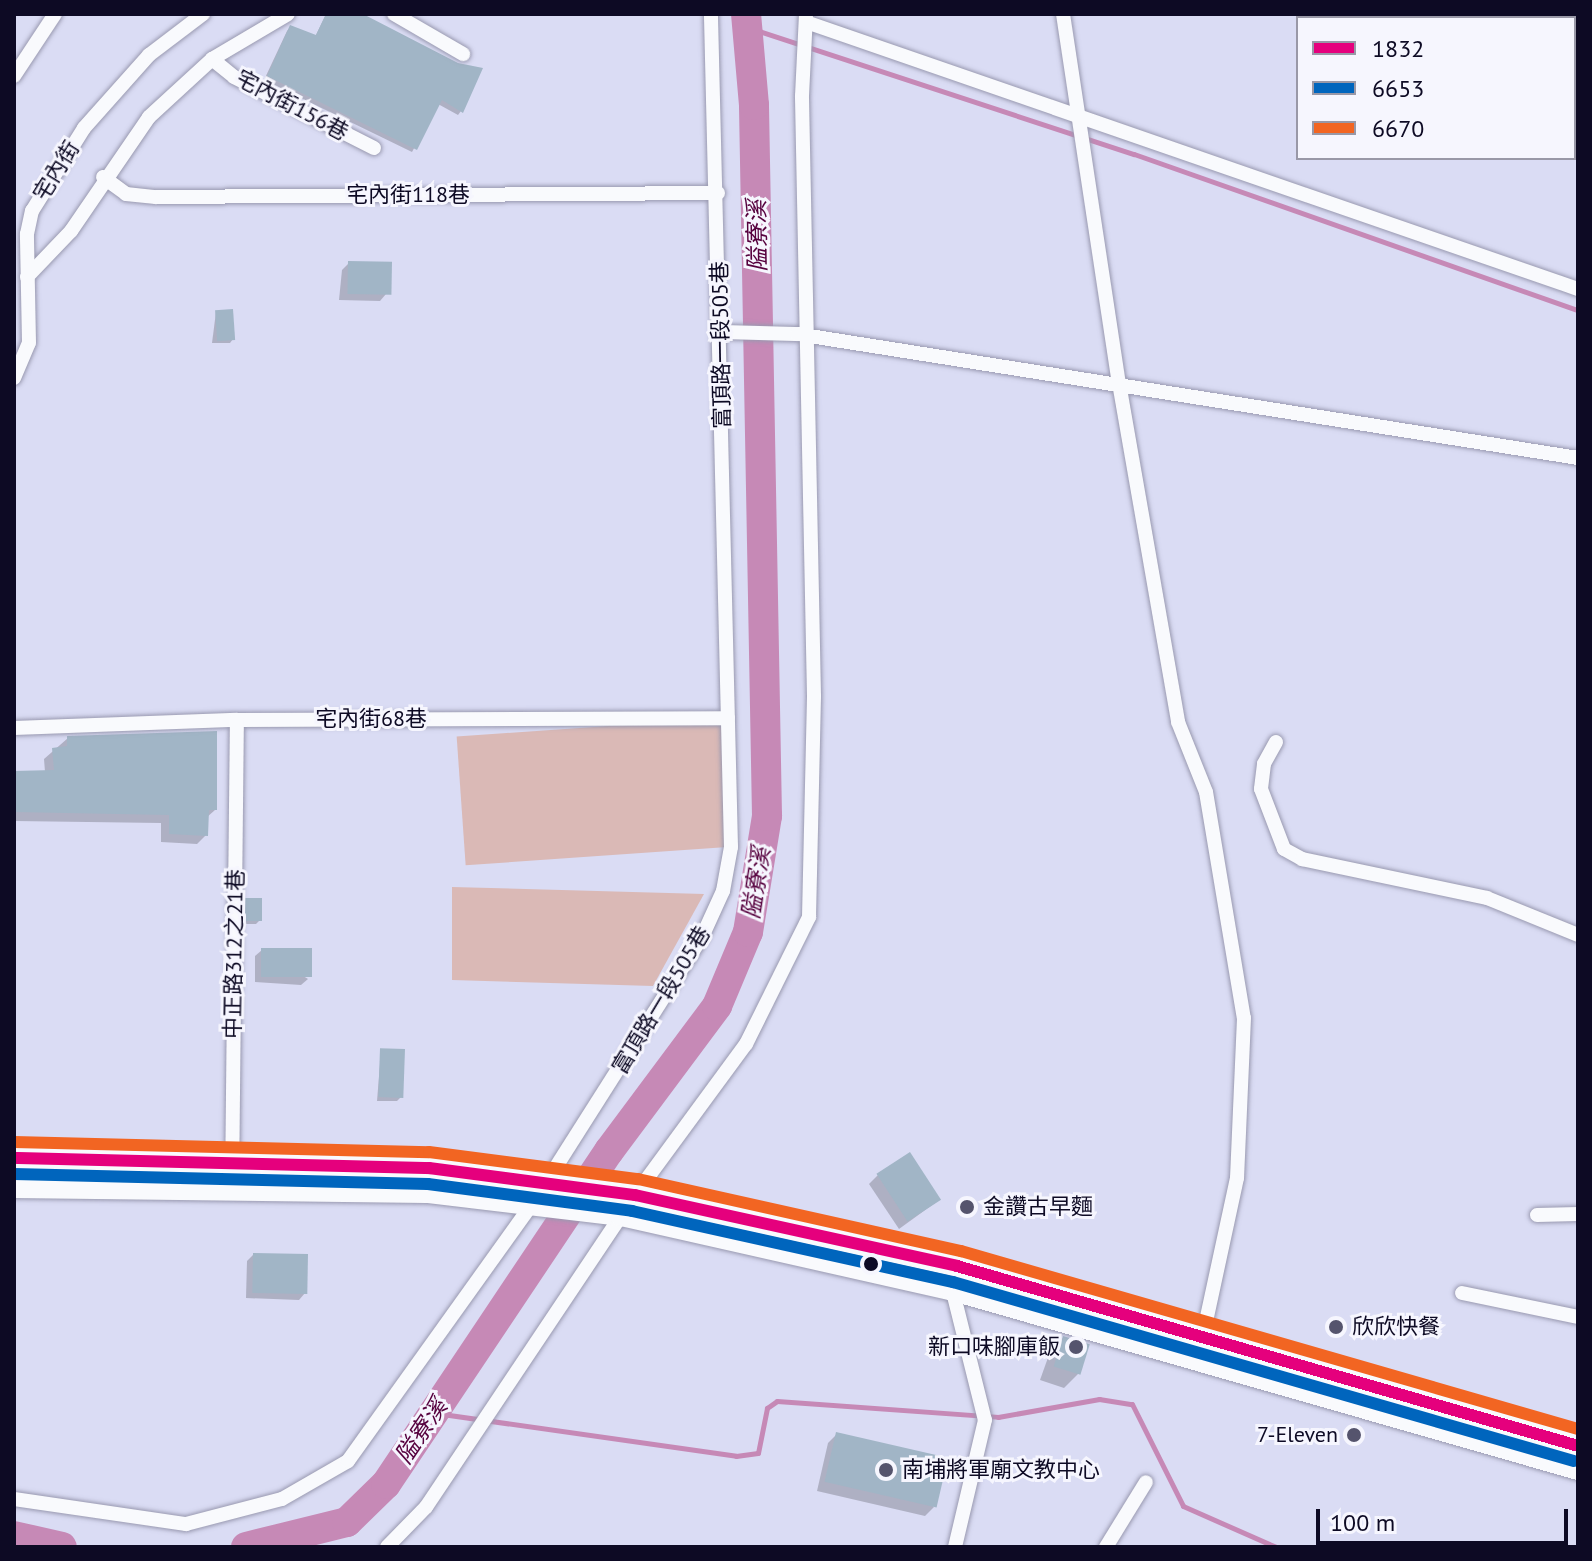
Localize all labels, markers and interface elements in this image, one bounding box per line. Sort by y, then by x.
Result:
legend [1296,16,1576,160]
text: 1832 [1372,33,1424,64]
street label: 宅內街156巷 [231,64,353,146]
text: 6653 [1372,73,1424,104]
text: 6670 [1372,113,1424,144]
street label: 宅內街 [27,136,85,206]
street label: 宅內街118巷 [346,182,470,208]
water label: 隘寮溪 [742,200,772,272]
street label: 富頂路一段505巷 [706,261,736,429]
street label: 宅內街68巷 [315,706,427,732]
water label: 隘寮溪 [736,845,776,921]
street label: 中正路312之21巷 [219,869,249,1039]
street label: 富頂路一段505巷 [606,921,716,1079]
place label: 金讚古早麵 [983,1194,1093,1220]
marker: 金讚古早麵 [958,1198,976,1216]
unlabelled marker [863,1256,879,1272]
place label: 欣欣快餐 [1352,1314,1440,1340]
marker: 欣欣快餐 [1327,1318,1345,1336]
place label: 新口味腳庫飯 [928,1334,1060,1360]
marker: 新口味腳庫飯 [1067,1338,1085,1356]
water label: 隘寮溪 [389,1393,453,1469]
place label: 7-Eleven [1257,1422,1338,1448]
marker: 7-Eleven [1345,1426,1363,1444]
place label: 南埔將軍廟文教中心 [902,1457,1100,1483]
marker: 南埔將軍廟文教中心 [877,1461,895,1479]
scale bar [1320,1493,1572,1543]
text: 100 m [1330,1507,1395,1538]

